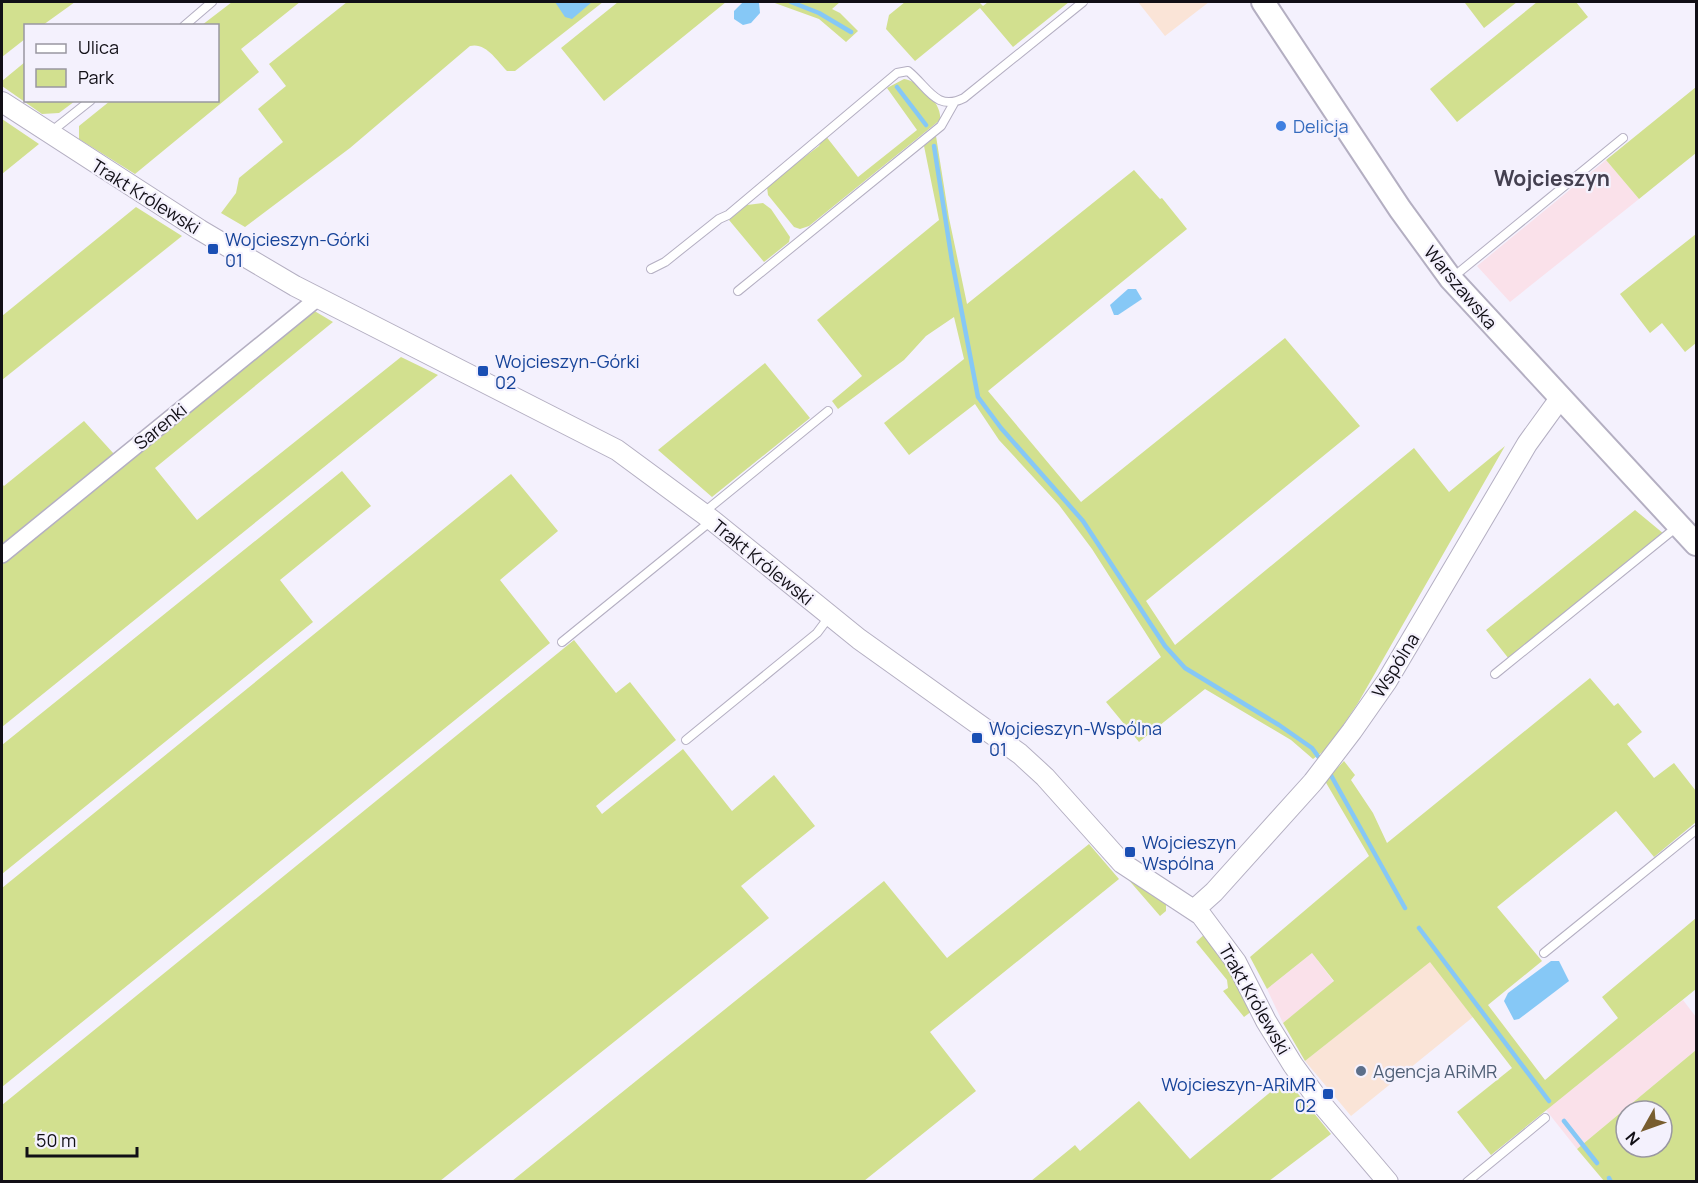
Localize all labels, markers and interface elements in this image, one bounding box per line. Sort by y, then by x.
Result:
legend [24,24,219,102]
text: Ulica [78,35,119,59]
text: Park [78,65,115,89]
place label: Delicja [1293,114,1349,138]
marker: Delicja [1274,119,1288,133]
street label: Trakt Królewski [87,153,205,239]
district label: Wojcieszyn [1494,164,1610,192]
place label: Wojcieszyn-Górki 01 [225,227,370,272]
street label: Warszawska [1419,240,1503,334]
marker: Wojcieszyn-Górki 01 [206,242,220,256]
place label: Wojcieszyn-Górki 02 [495,349,640,394]
marker: Wojcieszyn-Górki 02 [476,364,490,378]
street label: Sarenki [129,397,191,455]
street label: Trakt Królewski [707,514,819,610]
street label: Wspólna [1366,628,1424,702]
place label: Wojcieszyn-Wspólna 01 [989,716,1162,761]
marker: Wojcieszyn-Wspólna 01 [970,731,984,745]
place label: Wojcieszyn Wspólna [1142,830,1236,875]
marker: Wojcieszyn Wspólna [1123,845,1137,859]
street label: Trakt Królewski [1214,939,1296,1059]
place label: Agencja ARiMR [1373,1059,1497,1083]
marker: Agencja ARiMR [1354,1064,1368,1078]
place label: Wojcieszyn-ARiMR 02 [1161,1072,1316,1117]
marker: Wojcieszyn-ARiMR 02 [1321,1087,1335,1101]
north arrow [1614,1099,1674,1159]
scale bar [27,1120,136,1158]
text: N [1620,1127,1645,1150]
text: 50 m [36,1128,76,1152]

